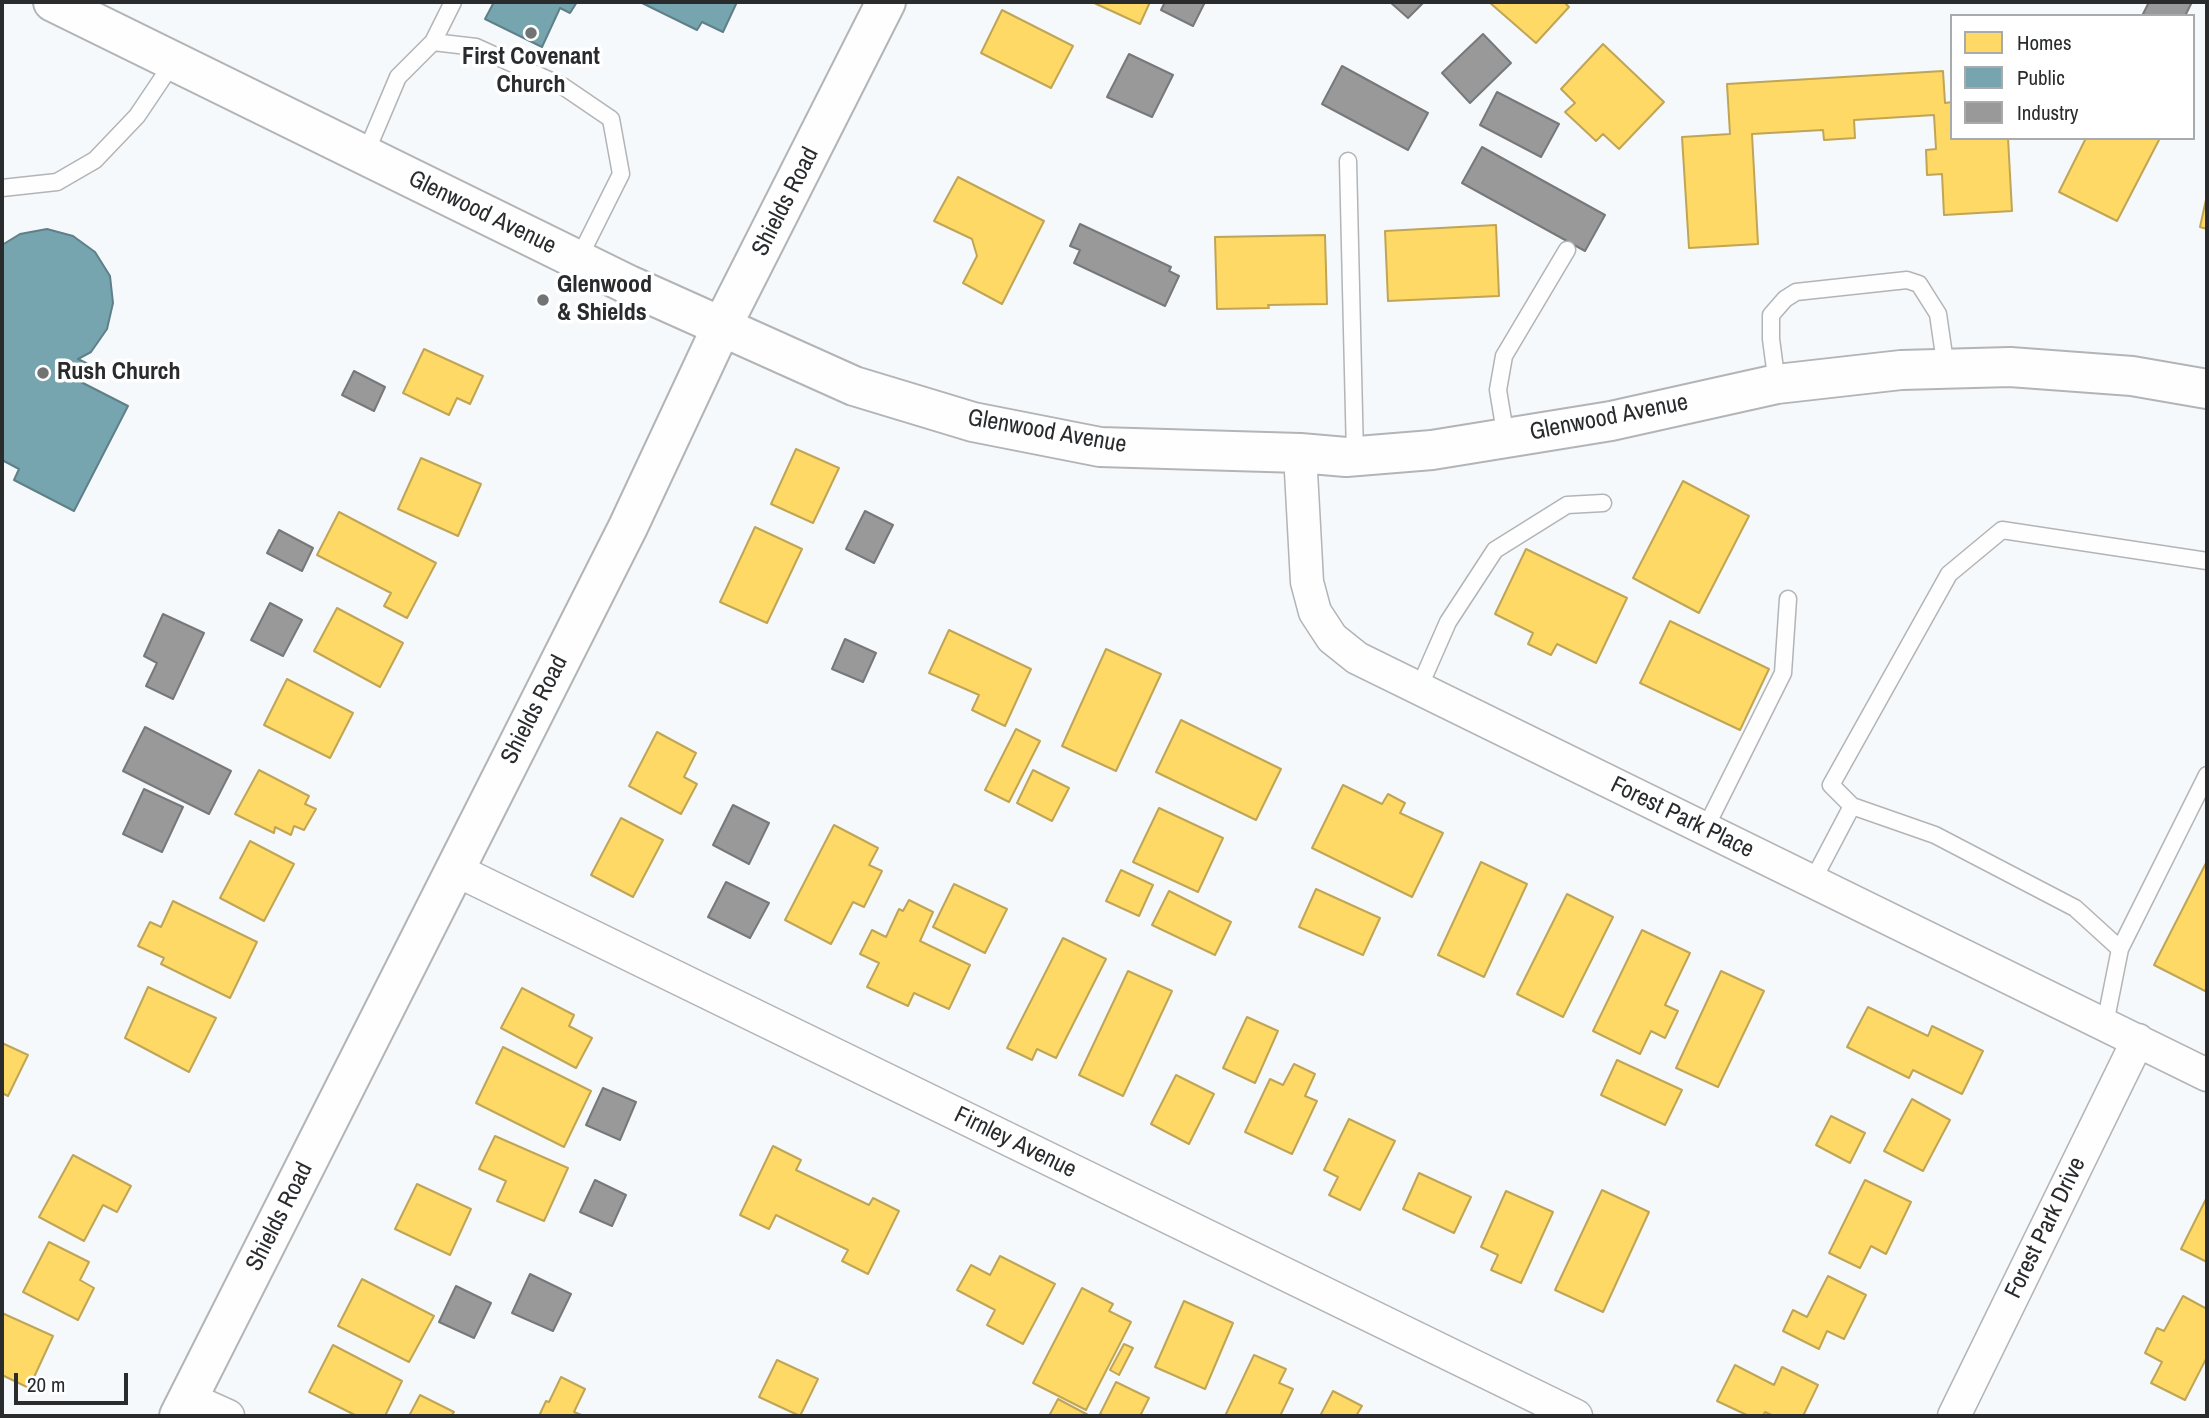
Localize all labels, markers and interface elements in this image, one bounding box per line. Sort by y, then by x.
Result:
legend [1950,14,2195,140]
marker: First Covenant Church [523,25,539,41]
text: Homes [2017,28,2072,57]
place label: First Covenant Church [462,44,600,100]
text: Public [2017,63,2065,92]
text: Industry [2017,98,2078,127]
street label: Shields Road [746,143,826,261]
street label: Glenwood Avenue [404,165,560,261]
place label: Glenwood & Shields [557,272,652,328]
marker: Glenwood & Shields [535,292,551,308]
place label: Rush Church [57,359,181,387]
marker: Rush Church [35,365,51,381]
street label: Glenwood Avenue [1527,389,1691,447]
street label: Glenwood Avenue [965,404,1129,460]
street label: Shields Road [495,651,575,769]
street label: Forest Park Place [1606,771,1758,865]
street label: Firnley Avenue [949,1101,1081,1185]
street label: Forest Park Drive [1999,1153,2093,1303]
street label: Shields Road [240,1158,320,1276]
scale bar [18,1358,131,1402]
text: 20 m [27,1370,65,1399]

